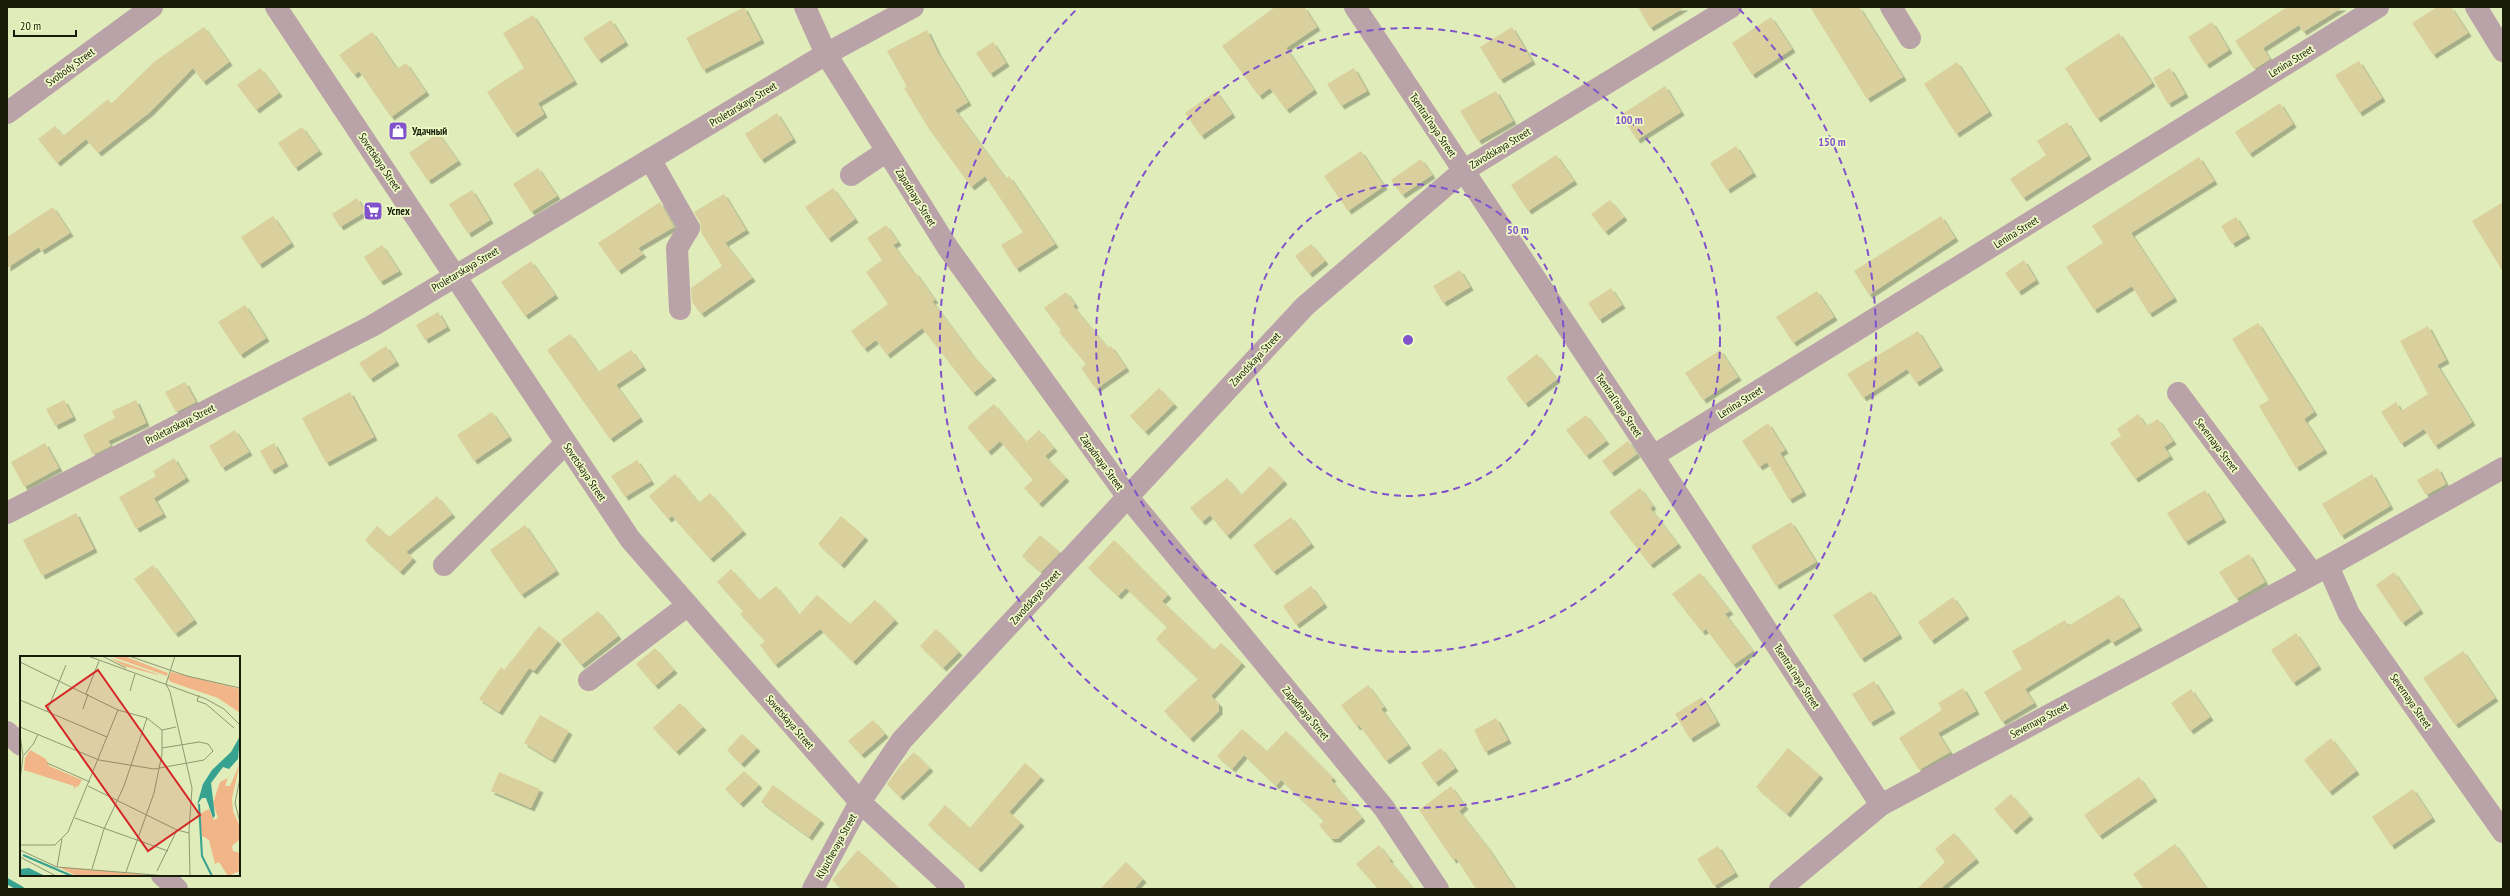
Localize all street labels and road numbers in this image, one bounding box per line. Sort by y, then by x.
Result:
street label: Lenina Street [2266,42,2316,80]
street label: Svobody Street [43,45,97,89]
street label: Proletarskaya Street [707,78,779,130]
street label: Tsentral'naya Street [1406,90,1460,160]
street label: Zavodskaya Street [1467,124,1533,172]
street label: Sovetskaya Street [355,130,405,194]
street label: Zapadnaya Street [893,165,939,229]
street label: Lenina Street [1991,213,2041,251]
street label: Proletarskaya Street [429,243,501,295]
street label: Zavodskaya Street [1226,329,1284,389]
street label: Tsentral'naya Street [1592,370,1646,440]
street label: Lenina Street [1715,383,1765,421]
street label: Proletarskaya Street [143,401,217,447]
street label: Severnaya Street [2192,415,2242,475]
street label: Zapadnaya Street [1077,431,1127,493]
street label: Sovetskaya Street [560,440,610,504]
street label: Zavodskaya Street [1007,567,1063,627]
street label: Tsentral'naya Street [1771,641,1823,711]
street label: Severnaya Street [2387,671,2435,731]
street label: Zapadnaya Street [1279,683,1333,743]
street label: Sovetskaya Street [763,692,817,752]
street label: Severnaya Street [2008,699,2070,741]
street label: Klyuchevaya Street [812,811,860,881]

